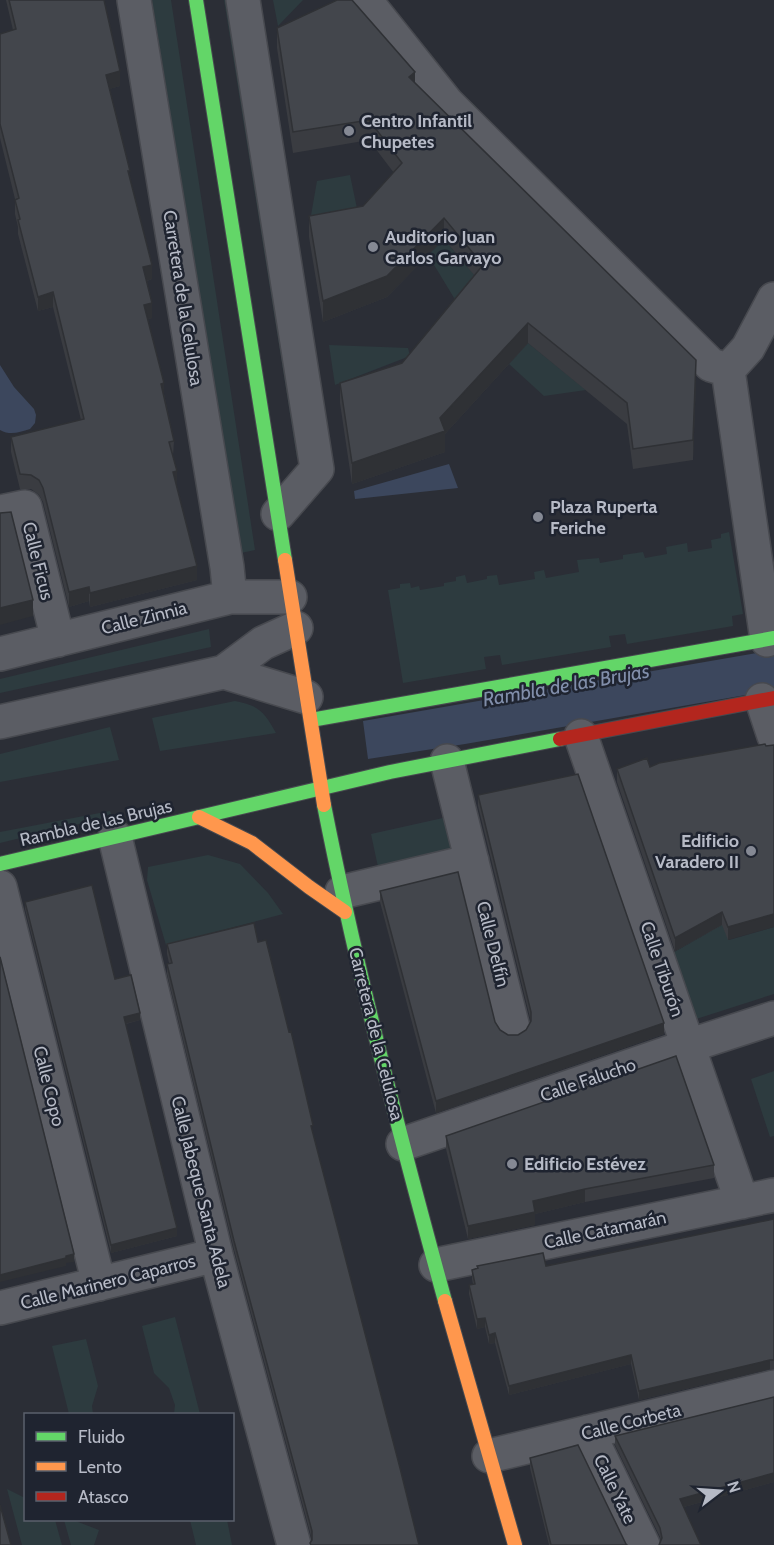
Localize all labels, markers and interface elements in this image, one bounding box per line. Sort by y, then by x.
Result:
place label: Centro Infantil Chupetes [361,110,472,153]
marker: Centro Infantil Chupetes [342,124,356,138]
street label: Carretera de la Celulosa [158,209,208,388]
place label: Auditorio Juan Carlos Garvayo [385,226,501,269]
marker: Auditorio Juan Carlos Garvayo [366,240,380,254]
place label: Plaza Ruperta Feriche [550,496,658,539]
marker: Plaza Ruperta Feriche [531,510,545,524]
street label: Calle Ficus [18,520,58,602]
street label: Calle Zinnia [99,597,189,639]
water label: Rambla de las Brujas [481,658,651,711]
street label: Rambla de las Brujas [18,795,174,851]
place label: Edificio Varadero II [655,830,739,873]
marker: Edificio Varadero II [744,844,758,858]
street label: Calle Delfín [472,899,514,989]
street label: Calle Tiburón [635,918,689,1020]
street label: Carretera de la Celulosa [344,945,408,1123]
street label: Calle Copo [28,1044,70,1129]
street label: Calle Falucho [537,1053,639,1107]
street label: Calle Jabeque Santa Adela [166,1094,236,1291]
place label: Edificio Estévez [524,1153,646,1175]
marker: Edificio Estévez [505,1157,519,1171]
street label: Calle Catamarán [542,1206,668,1254]
street label: Calle Marinero Caparros [18,1250,198,1314]
street label: Calle Corbeta [579,1399,683,1445]
legend [24,1413,234,1521]
text: Fluido [78,1426,125,1448]
street label: Calle Yate [589,1451,641,1527]
text: Lento [78,1456,122,1478]
north arrow [690,1461,750,1521]
text: N [723,1479,745,1495]
text: Atasco [78,1486,129,1508]

